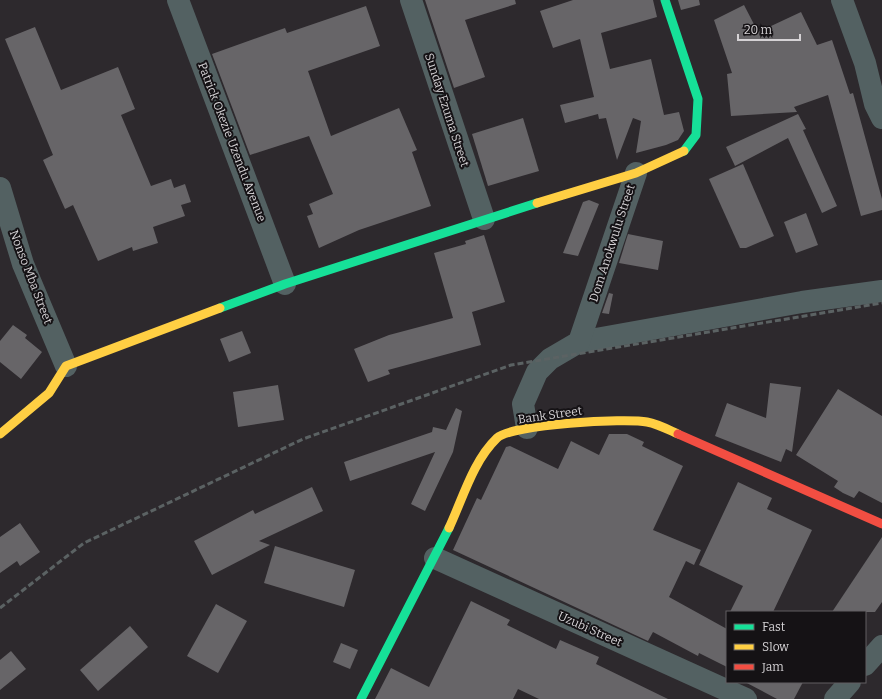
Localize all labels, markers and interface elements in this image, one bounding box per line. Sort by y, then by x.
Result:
scale bar [738,16,800,42]
text: 20 m [744,23,773,37]
street label: Sunday Ezuma Street [422,51,472,169]
street label: Patrick Okezie Uzendu Avenue [195,60,269,224]
street label: Dom Anokwulu Street [586,182,638,304]
street label: Nonso Mba Street [7,228,56,326]
street label: Bank Street [517,403,584,426]
street label: Uzubi Street [556,609,625,650]
legend [726,611,866,683]
text: Fast [762,620,786,634]
text: Slow [762,640,789,654]
text: Jam [761,660,784,674]

